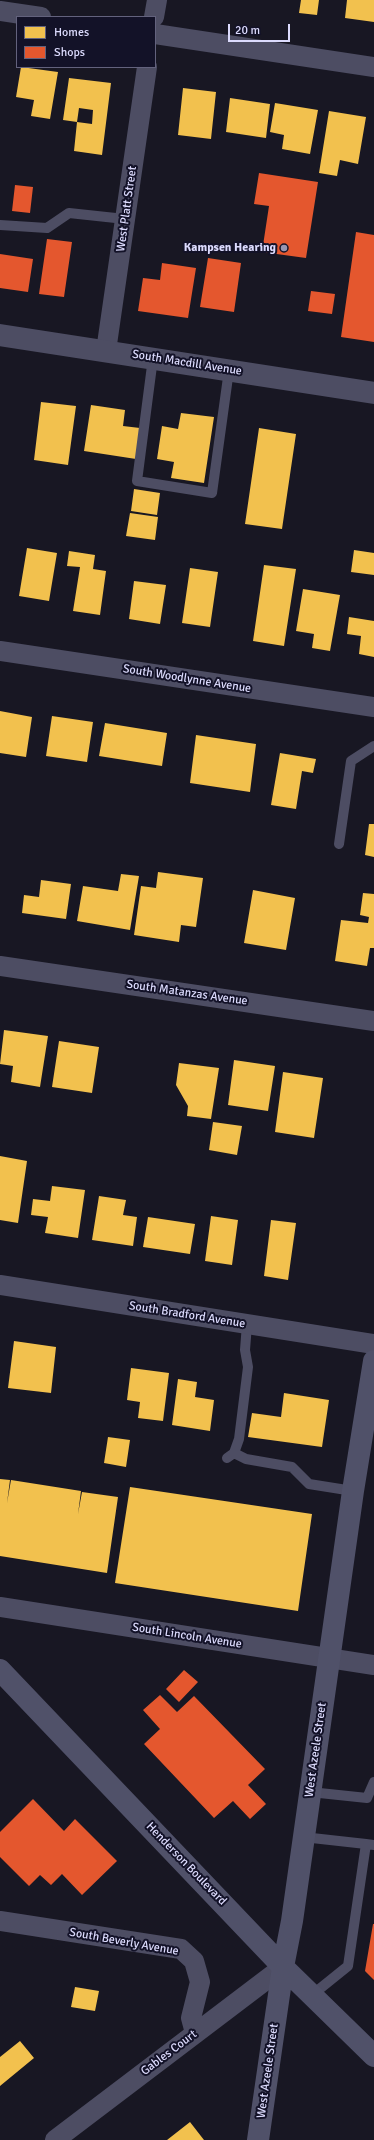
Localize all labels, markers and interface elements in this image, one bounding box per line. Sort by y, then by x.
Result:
legend [16,16,156,68]
scale bar [230,16,292,42]
text: 20 m [235,23,260,38]
text: Homes [54,25,89,40]
text: Shops [54,45,85,60]
street label: West Platt Street [114,165,140,253]
place label: Kampsen Hearing [184,241,276,255]
marker: Kampsen Hearing [279,243,289,253]
street label: South Macdill Avenue [131,347,243,379]
street label: South Woodlynne Avenue [122,662,252,696]
street label: South Matanzas Avenue [125,977,249,1009]
street label: South Bradford Avenue [128,1299,246,1331]
street label: South Lincoln Avenue [131,1620,243,1652]
street label: West Azeele Street [302,1702,330,1798]
street label: Henderson Boulevard [143,1820,229,1908]
street label: South Beverly Avenue [68,1925,180,1959]
street label: West Azeele Street [254,2023,282,2119]
street label: Gables Court [138,2027,200,2079]

